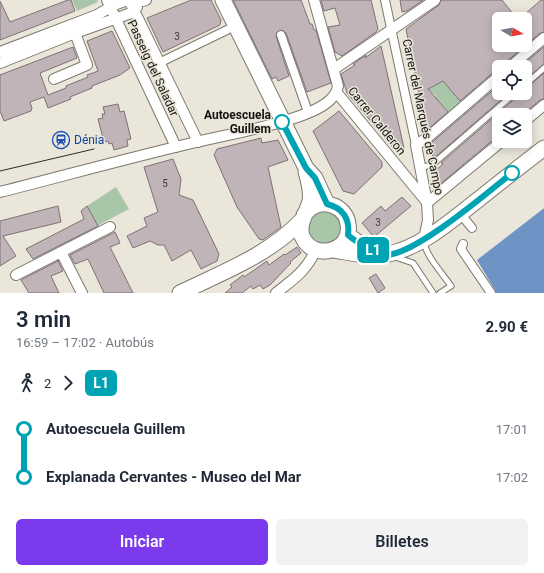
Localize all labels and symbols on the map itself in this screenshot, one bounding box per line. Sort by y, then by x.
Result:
north arrow [492,12,532,52]
street label: Passeig del Saladar [124,18,182,118]
house number: 3 [174,31,180,42]
street label: Carrer del Marqués de Campo [400,38,446,196]
street label: Carrer Calderon [345,84,409,158]
place label: Autoescuela Guillem [204,108,272,136]
marker: Autoescuela Guillem [274,114,290,130]
station icon: Dénia [51,130,71,150]
place label: Dénia [74,133,104,147]
unlabelled marker [504,165,520,181]
house number: 5 [162,178,168,189]
house number: 3 [375,217,381,228]
line badge: L1 [355,237,391,263]

